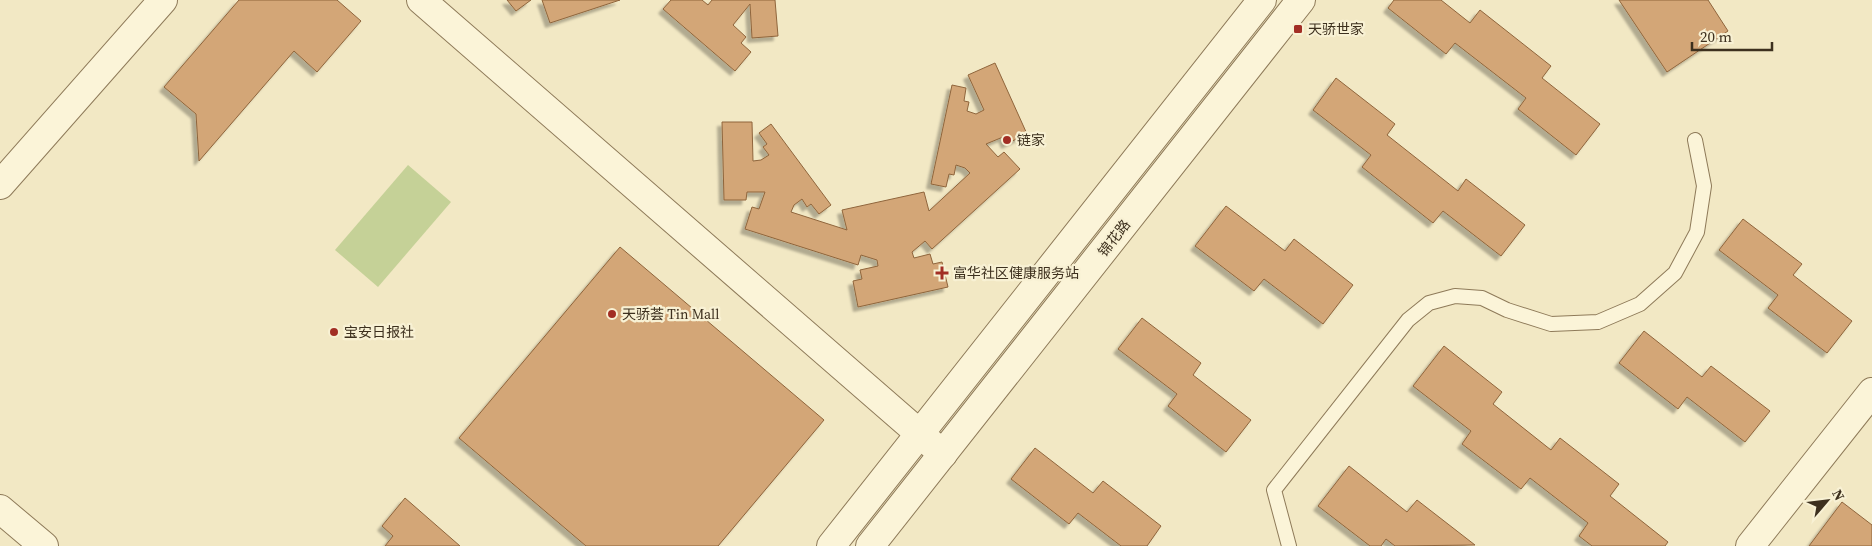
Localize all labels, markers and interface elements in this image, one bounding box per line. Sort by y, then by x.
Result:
place label: 天骄世家 [1308,19,1364,39]
scale bar [1692,20,1772,52]
marker: 天骄世家 [1292,23,1304,35]
text: 20 m [1700,26,1732,47]
place label: 链家 [1017,130,1045,150]
marker: 链家 [1001,134,1013,146]
street label: 锦花路 [1093,215,1135,261]
place label: 富华社区健康服务站 [953,263,1079,283]
marker: 富华社区健康服务站 [935,266,949,280]
place label: 天骄荟 Tin Mall [622,304,719,324]
marker: 天骄荟 Tin Mall [606,308,618,320]
place label: 宝安日报社 [344,322,414,342]
marker: 宝安日报社 [328,326,340,338]
north arrow [1802,476,1852,526]
text: N [1827,486,1850,504]

